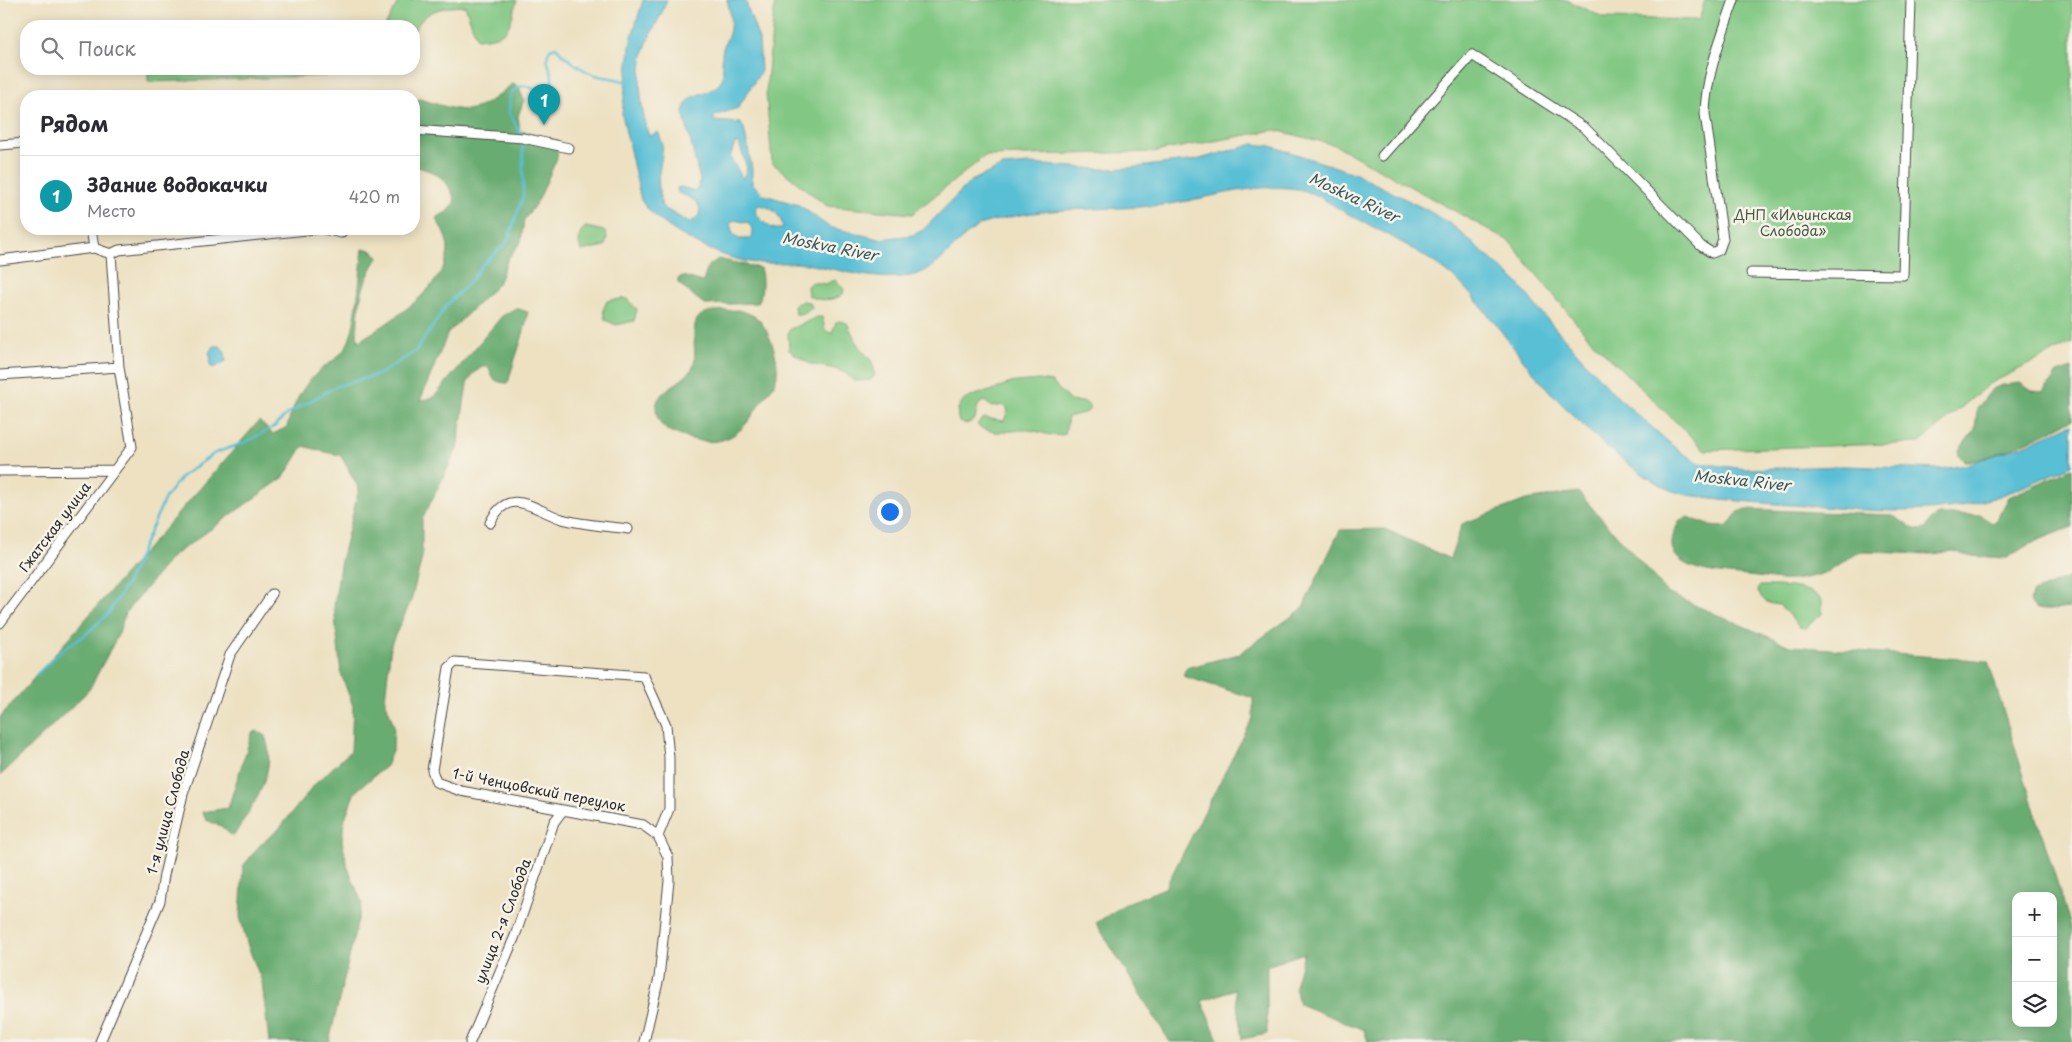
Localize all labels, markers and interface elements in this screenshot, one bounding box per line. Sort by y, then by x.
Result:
search box [20,20,420,75]
icon: search [38,34,66,62]
text: Поиск [78,34,136,62]
pin: 1 [528,84,560,125]
text: Рядом [40,107,108,139]
water label: Moskva River [1306,166,1406,229]
text: Здание водокачки [87,170,268,198]
text: 1 [52,184,60,208]
text: 420 m [349,184,400,208]
text: Место [87,198,136,222]
park label: ДНП «Ильинская Слобода» [1733,204,1852,241]
water label: Moskva River [781,225,883,267]
water label: Moskva River [1693,463,1794,496]
street label: Гжатская улица [14,477,96,576]
your location [877,499,903,525]
street label: 1-я улица Слобода [141,747,194,877]
street label: 1-й Ченцовский переулок [451,762,628,817]
street label: улица 2-я Слобода [469,855,536,987]
map controls [2012,892,2057,1027]
button: + [2012,892,2057,937]
button: − [2012,937,2057,982]
button: layers [2012,982,2057,1027]

